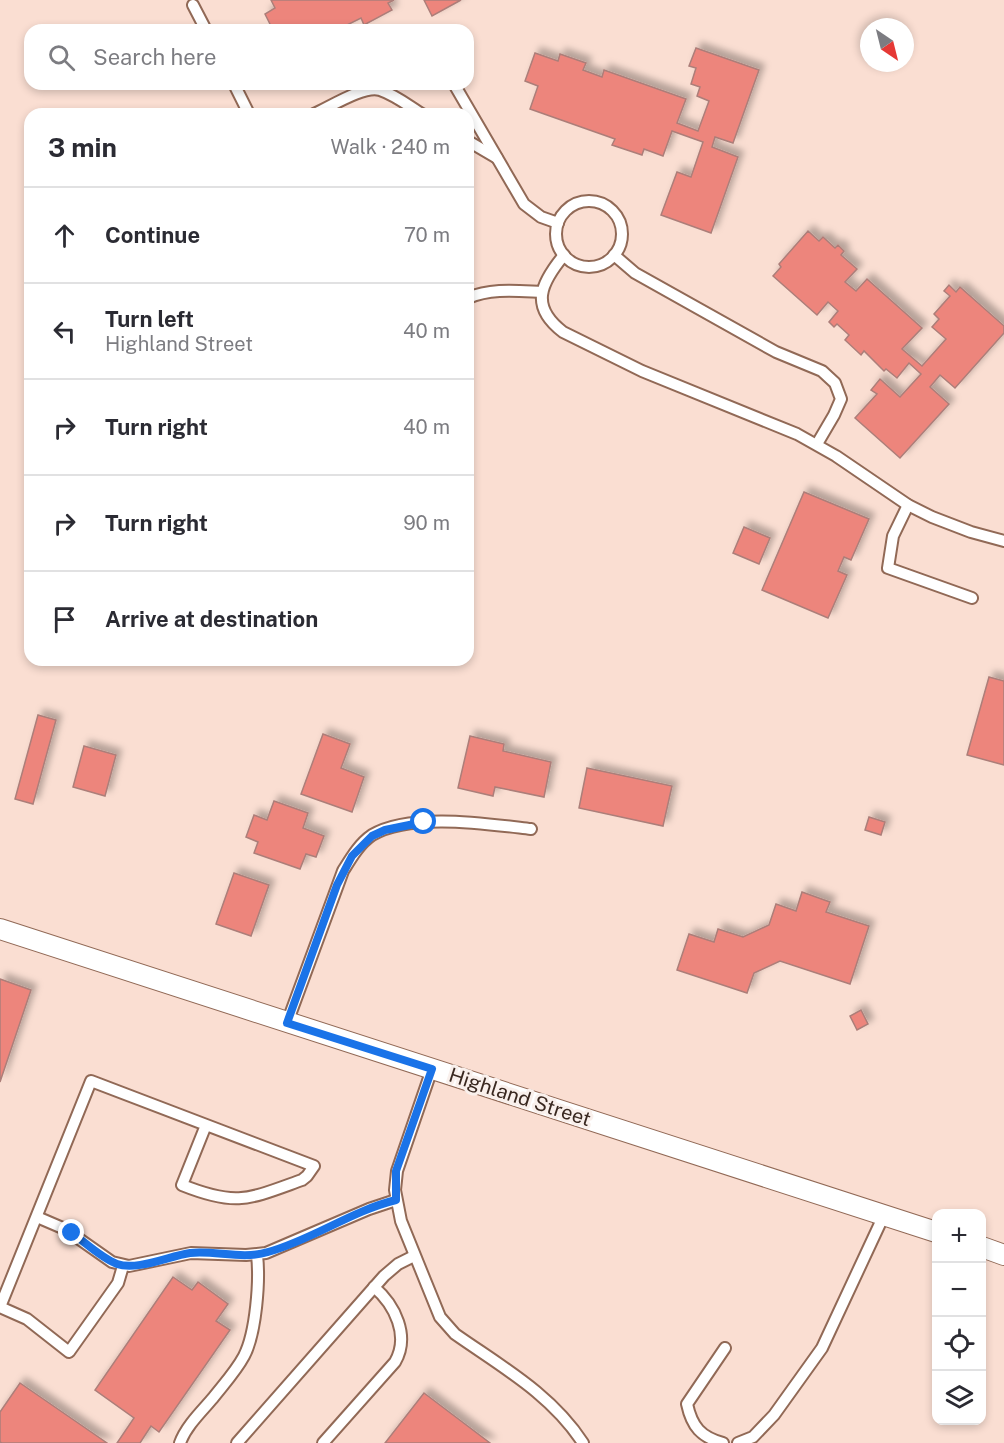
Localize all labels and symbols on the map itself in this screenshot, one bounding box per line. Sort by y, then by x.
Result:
north arrow [860,18,914,72]
route start [410,808,436,834]
street label: Highland Street [446,1063,594,1131]
route end [58,1219,84,1245]

